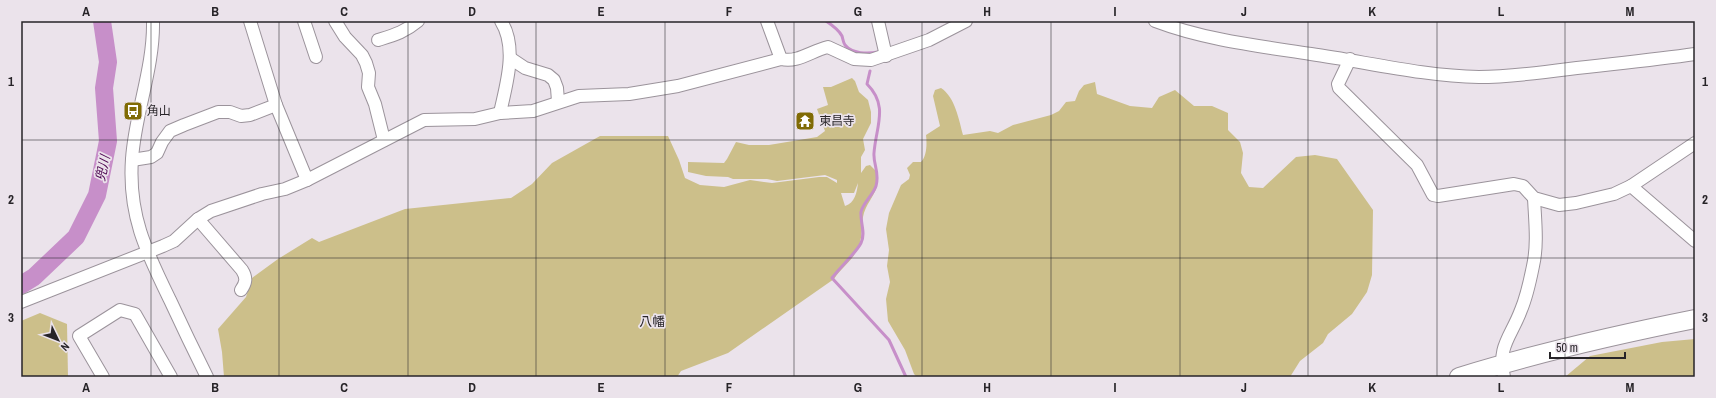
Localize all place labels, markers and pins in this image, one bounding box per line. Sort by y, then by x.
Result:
bus stop icon: 角山 [122,100,144,122]
place label: 角山 [147,103,171,119]
temple icon: 東昌寺 [794,110,816,132]
place label: 東昌寺 [819,113,855,129]

